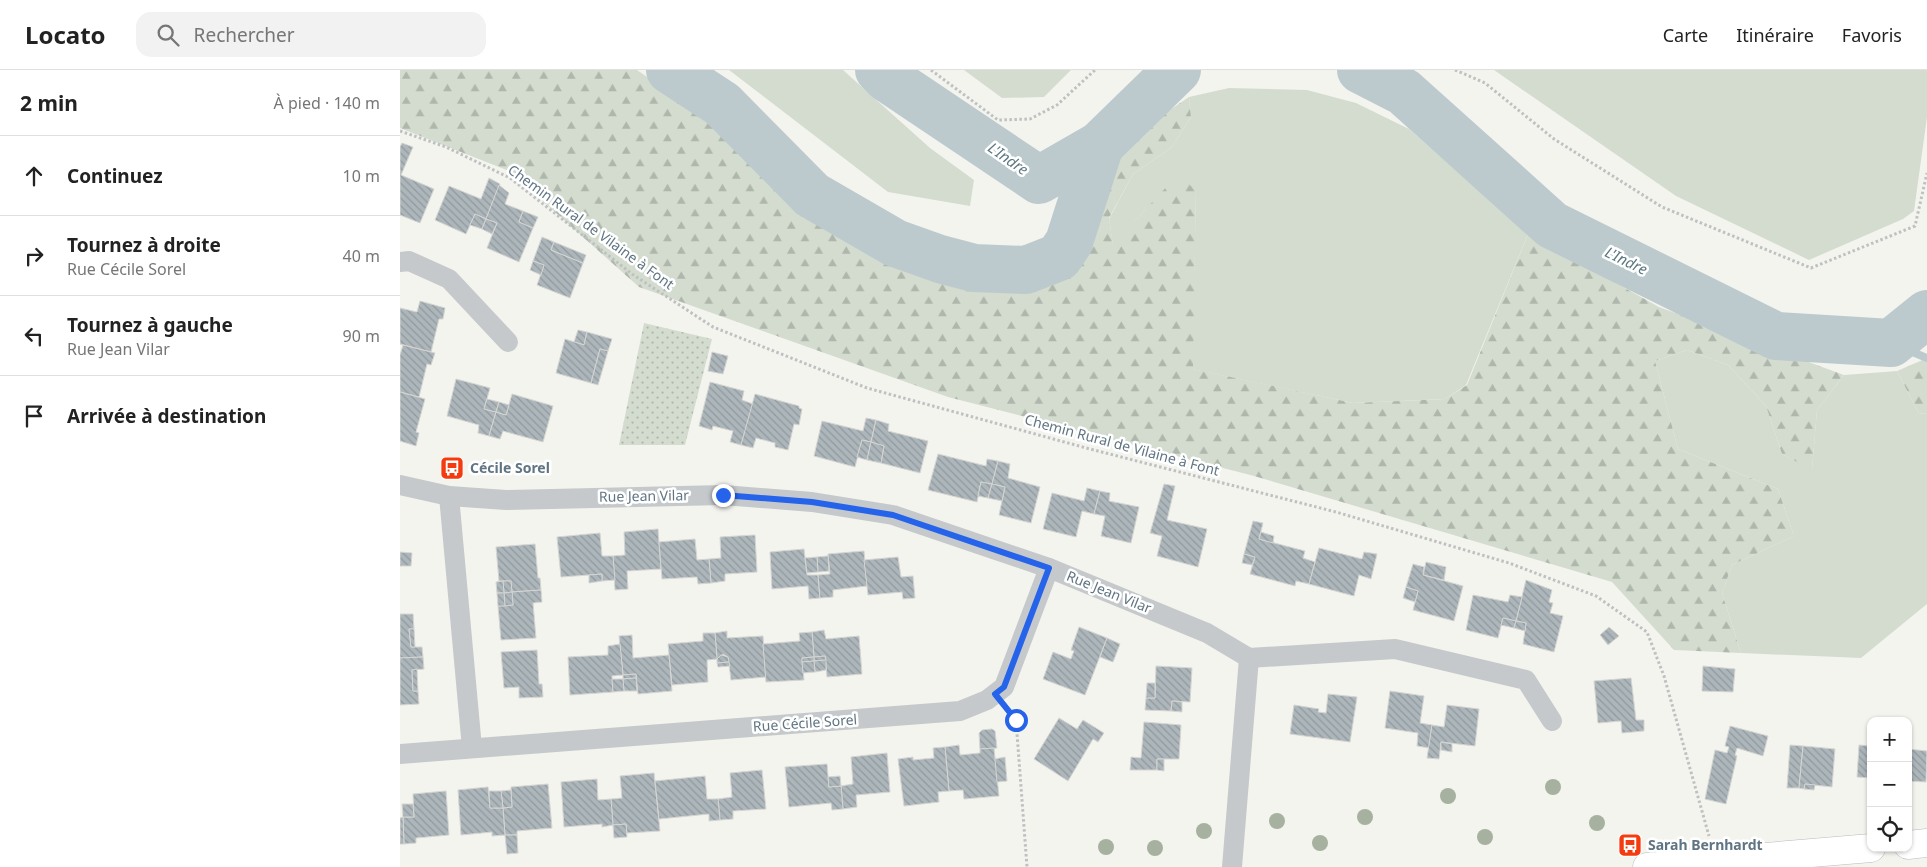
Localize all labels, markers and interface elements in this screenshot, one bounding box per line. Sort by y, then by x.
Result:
search box [136,12,486,57]
text: Locato [25,18,106,51]
icon: search [154,21,182,49]
text: Rechercher [194,22,295,48]
text: Carte [1663,23,1708,47]
text: Itinéraire [1736,23,1814,47]
text: Favoris [1842,23,1902,47]
text: 2 min [20,89,78,117]
text: À pied · 140 m [274,92,380,114]
water label: L'Indre [985,137,1033,179]
street label: Chemin Rural de Vilaine à Font [505,160,678,293]
icon: ahead [20,162,48,190]
text: Continuez [67,163,163,189]
text: 10 m [343,165,380,187]
text: Tournez à droite [67,232,221,258]
water label: L'Indre [1602,241,1651,279]
icon: right [20,242,48,270]
text: 40 m [343,245,380,267]
text: Rue Cécile Sorel [67,258,186,280]
text: Tournez à gauche [67,312,233,338]
icon: left [20,322,48,350]
text: 90 m [343,325,380,347]
text: Rue Jean Vilar [67,338,170,360]
icon: arrive [20,402,48,430]
text: Arrivée à destination [67,403,266,429]
street label: Chemin Rural de Vilaine à Font [1023,409,1222,480]
bus stop icon: Cécile Sorel [439,455,465,481]
place label: Cécile Sorel [470,458,550,477]
route end [712,484,735,507]
street label: Rue Jean Vilar [599,485,689,506]
street label: Rue Jean Vilar [1064,566,1155,617]
street label: Rue Cécile Sorel [752,709,858,736]
route start [1005,709,1028,732]
map controls [1867,717,1912,852]
button: + [1867,717,1912,762]
button: − [1867,762,1912,807]
button: locate [1867,807,1912,852]
bus stop icon: Sarah Bernhardt [1617,832,1643,858]
place label: Sarah Bernhardt [1648,835,1763,854]

